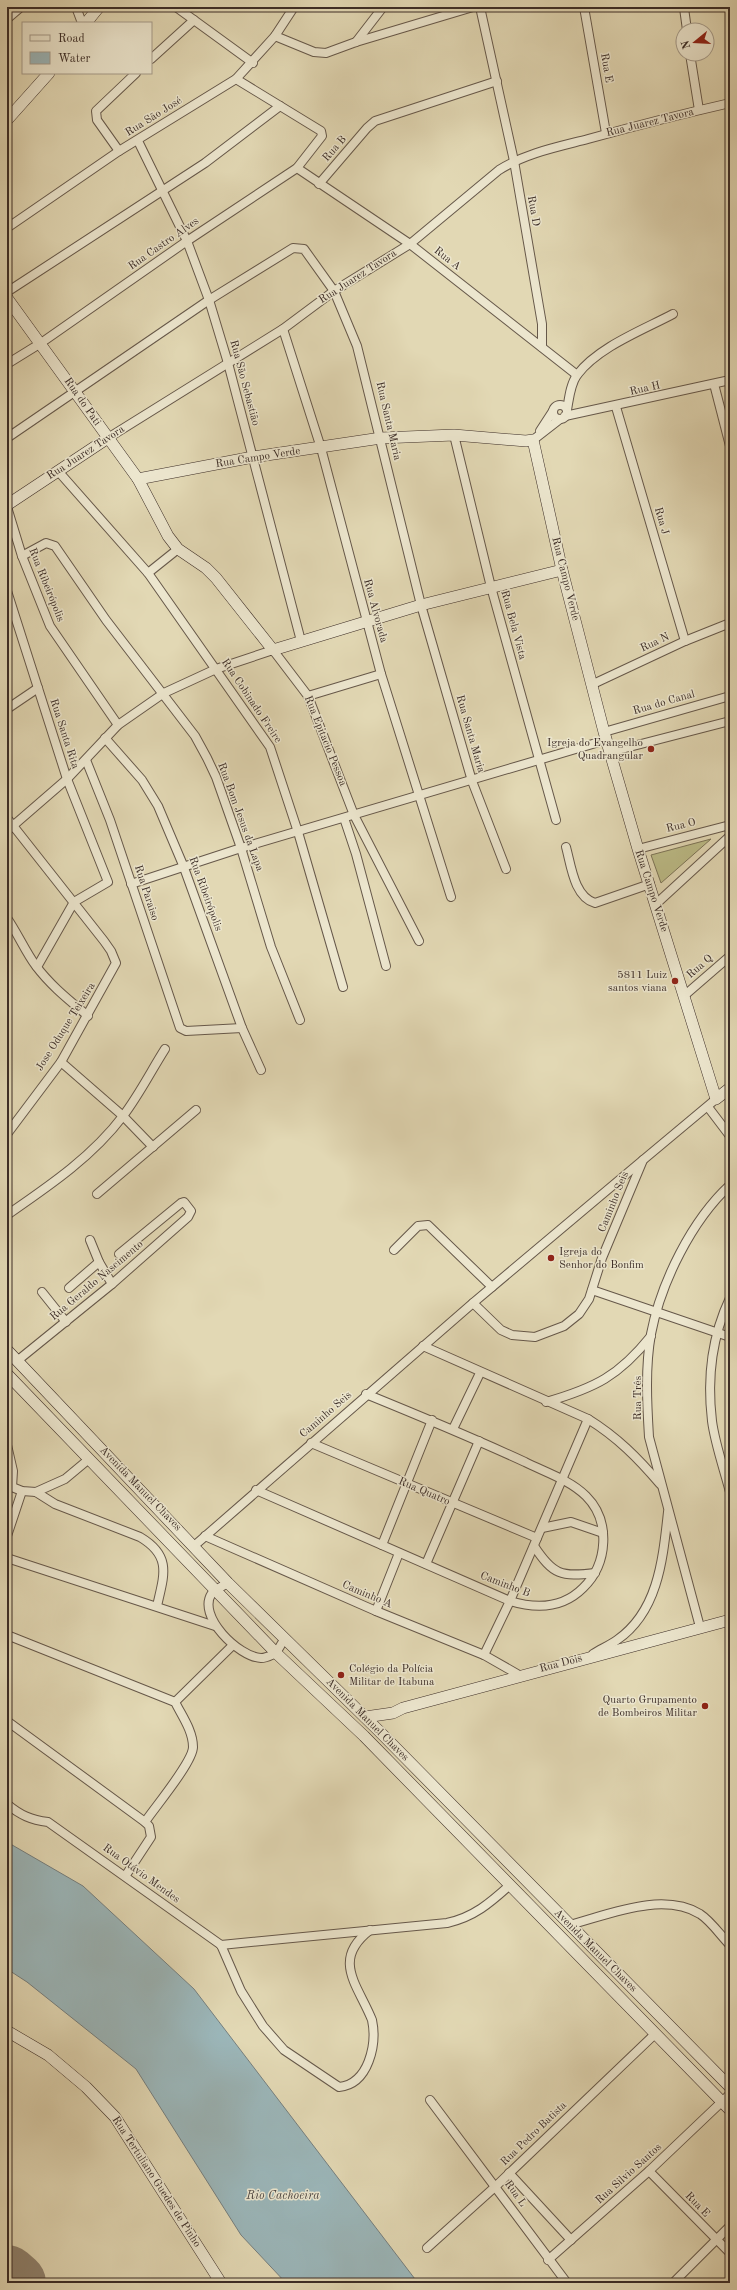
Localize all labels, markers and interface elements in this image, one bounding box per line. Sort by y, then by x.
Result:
legend [22,22,152,74]
north arrow [675,22,715,62]
text: Road [58,33,85,45]
text: N [680,38,693,50]
street label: Rua E [598,52,614,84]
text: Water [58,53,91,65]
street label: Rua São José [124,95,184,139]
street label: Rua Juarez Tavora [605,107,696,139]
street label: Rua B [321,134,349,164]
street label: Rua D [525,195,541,228]
street label: Rua Castro Alves [127,215,201,272]
street label: Rua A [432,245,463,273]
street label: Rua Juarez Tavora [317,248,399,306]
street label: Rua São Sebastião [227,339,261,427]
street label: Rua do Pati [61,376,103,428]
street label: Rua H [629,380,662,398]
street label: Rua Santa Maria [374,381,403,462]
street label: Rua Juarez Tavora [45,424,127,482]
street label: Rua Campo Verde [215,446,301,470]
street label: Rua J [652,506,670,536]
street label: Rua Campo Verde [549,536,581,622]
street label: Rua Ribeirópolis [26,546,66,624]
street label: Rua Alvorada [361,578,389,645]
street label: Rua Bela Vista [498,589,528,661]
street label: Rua N [639,631,672,654]
street label: Rua Cobinado Freire [219,657,283,745]
street label: Rua do Canal [632,689,696,717]
street label: Rua Epitacio Pessoa [302,694,348,788]
street label: Rua Santa Maria [454,694,487,775]
street label: Rua Santa Rita [47,698,81,771]
place label: Igreja do Evangelho Quadrangular [547,738,643,762]
marker: Igreja do Evangelho Quadrangular [646,744,656,754]
street label: Rua Bom Jesus da Lapa [215,761,265,873]
street label: Rua O [665,817,697,835]
street label: Rua Campo Verde [633,848,669,934]
street label: Rua Ribeirópolis [186,855,224,933]
street label: Rua Paraiso [132,864,160,922]
street label: Rua Q [685,953,715,981]
place label: 5811 Luiz santos viana [608,970,668,994]
marker: 5811 Luiz santos viana [670,976,680,986]
street label: Jose Oduque Teixeira [34,980,98,1073]
street label: Caminho Seis [597,1170,631,1234]
street label: Rua Geraldo Nascimento [48,1239,146,1323]
place label: Igreja do Senhor do Bonfim [559,1247,644,1271]
marker: Igreja do Senhor do Bonfim [546,1253,556,1263]
street label: Rua Três [633,1376,644,1420]
street label: Caminho Seis [298,1390,354,1440]
street label: Avenida Manuel Chaves [97,1445,183,1533]
street label: Rua Quatro [396,1476,452,1508]
street label: Caminho B [478,1570,532,1600]
street label: Caminho A [340,1580,394,1611]
street label: Rua Dois [538,1653,584,1675]
place label: Colégio da Polícia Militar de Itabuna [349,1664,435,1688]
marker: Colégio da Polícia Militar de Itabuna [336,1670,346,1680]
street label: Avenida Manuel Chaves [323,1676,411,1764]
place label: Quarto Grupamento de Bombeiros Militar [598,1695,697,1719]
marker: Quarto Grupamento de Bombeiros Militar [700,1701,710,1711]
street label: Rua Otávio Mendes [101,1843,182,1906]
street label: Avenida Manuel Chaves [551,1907,639,1995]
street label: Rua Pedro Batista [499,2099,569,2168]
street label: Rua Tertuliano Guedes de Pinho [110,2115,202,2249]
street label: Rua Silvio Santos [594,2141,664,2206]
street label: Rua L [502,2179,528,2209]
water label: Rio Cachoeira [245,2190,320,2202]
street label: Rua E [683,2190,711,2220]

